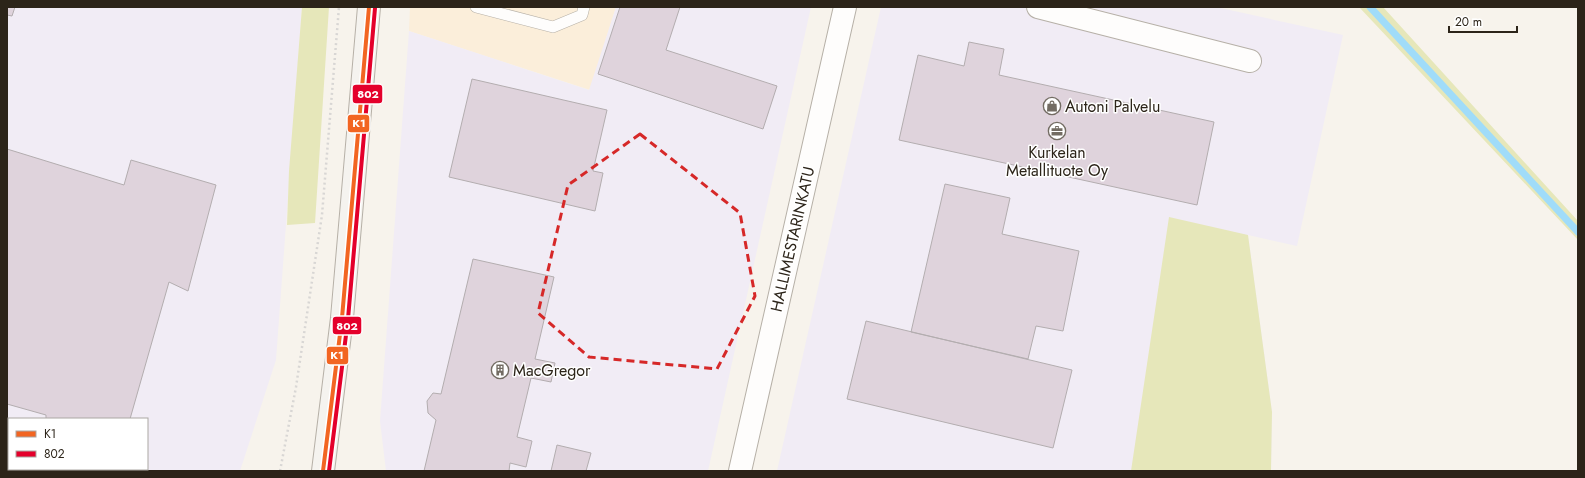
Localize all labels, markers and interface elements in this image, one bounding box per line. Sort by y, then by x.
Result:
scale bar [1449,8,1517,34]
text: 20 m [1455,13,1482,31]
line badge: 802 [352,84,383,104]
text: 802 [357,86,379,102]
place label: Autoni Palvelu [1065,95,1160,118]
shop icon: Autoni Palvelu [1042,96,1062,116]
line badge: K1 [347,114,370,133]
text: K1 [352,115,366,131]
office icon: Kurkelan Metallituote Oy [1047,121,1067,141]
place label: Kurkelan Metallituote Oy [1006,141,1109,182]
street label: HALLIMESTARINKATU [765,164,820,314]
line badge: 802 [332,316,362,335]
text: 802 [336,318,358,334]
line badge: K1 [326,346,349,365]
text: K1 [330,347,344,363]
place label: MacGregor [513,359,591,382]
building icon: MacGregor [490,360,510,380]
legend [8,418,148,470]
text: K1 [44,425,56,443]
text: 802 [44,445,65,463]

